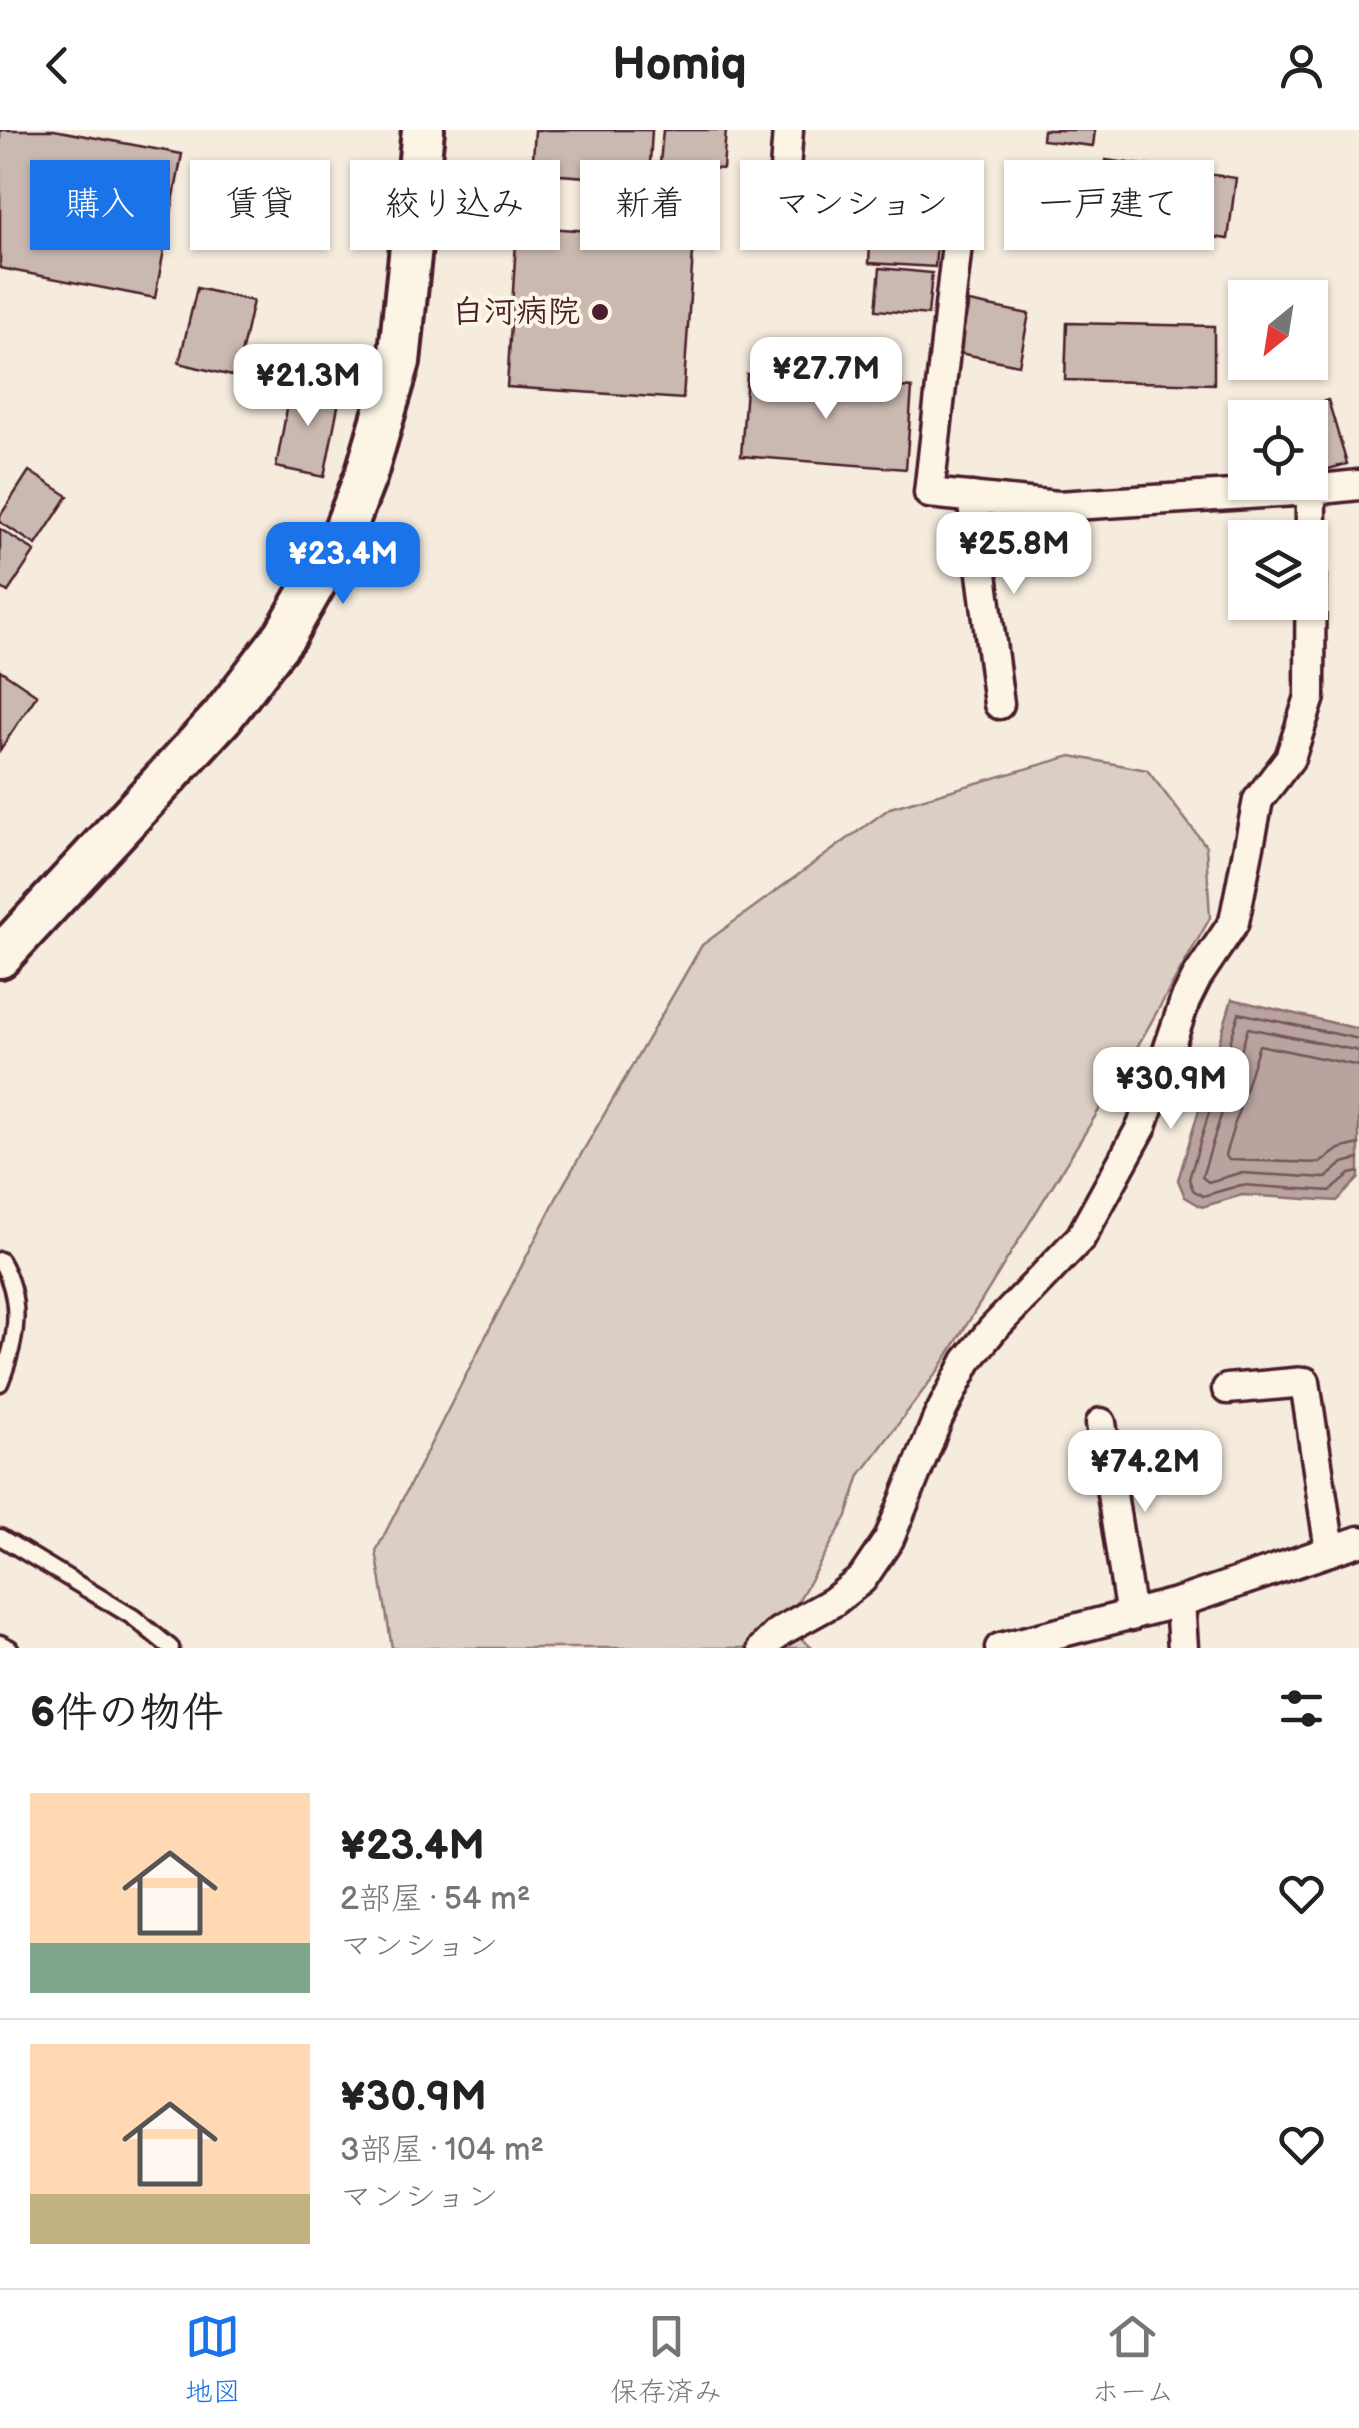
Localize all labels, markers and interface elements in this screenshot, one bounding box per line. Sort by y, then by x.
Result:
icon: back [30,38,85,93]
text: Homiq [612,38,747,93]
icon: person [1274,38,1329,93]
chip: 購入 [30,160,170,250]
chip: 賃貸 [190,160,330,250]
chip: 絞り込み [350,160,560,250]
chip: 新着 [580,160,720,250]
chip: マンション [740,160,984,250]
chip: 一戸建て [1004,160,1214,250]
north arrow [1228,280,1328,380]
map controls [1228,280,1328,620]
place label: 白河病院 [452,293,580,332]
marker: 白河病院 [589,301,611,323]
pin: ¥27.7M [745,337,907,422]
pin: ¥21.3M [227,344,389,429]
text: ¥27.7M [772,350,880,389]
text: ¥21.3M [256,357,360,396]
button: locate [1228,400,1328,500]
pin: ¥25.8M [933,512,1095,597]
button: layers [1228,520,1328,620]
pin: ¥23.4M [262,522,424,607]
text: ¥25.8M [958,525,1070,564]
text: ¥23.4M [288,535,398,574]
pin: ¥30.9M [1090,1047,1252,1132]
text: ¥30.9M [1115,1060,1227,1099]
pin: ¥74.2M [1064,1430,1226,1515]
text: ¥74.2M [1090,1443,1200,1482]
icon: filters [1274,1681,1329,1736]
text: 6件の物件 [30,1688,223,1739]
text: ¥23.4M [340,1821,485,1872]
icon: home [110,1833,230,1953]
icon: heart [1274,1866,1329,1921]
text: 2部屋 · 54 m² [340,1880,531,1919]
text: マンション [340,1927,499,1966]
text: ¥30.9M [340,2072,487,2123]
icon: home [110,2084,230,2204]
icon: heart [1274,2117,1329,2172]
text: 3部屋 · 104 m² [340,2131,544,2170]
text: マンション [340,2178,499,2217]
tab: 地図 [185,2309,241,2409]
tab: 保存済み [610,2309,722,2409]
tab: ホーム [1091,2309,1174,2409]

